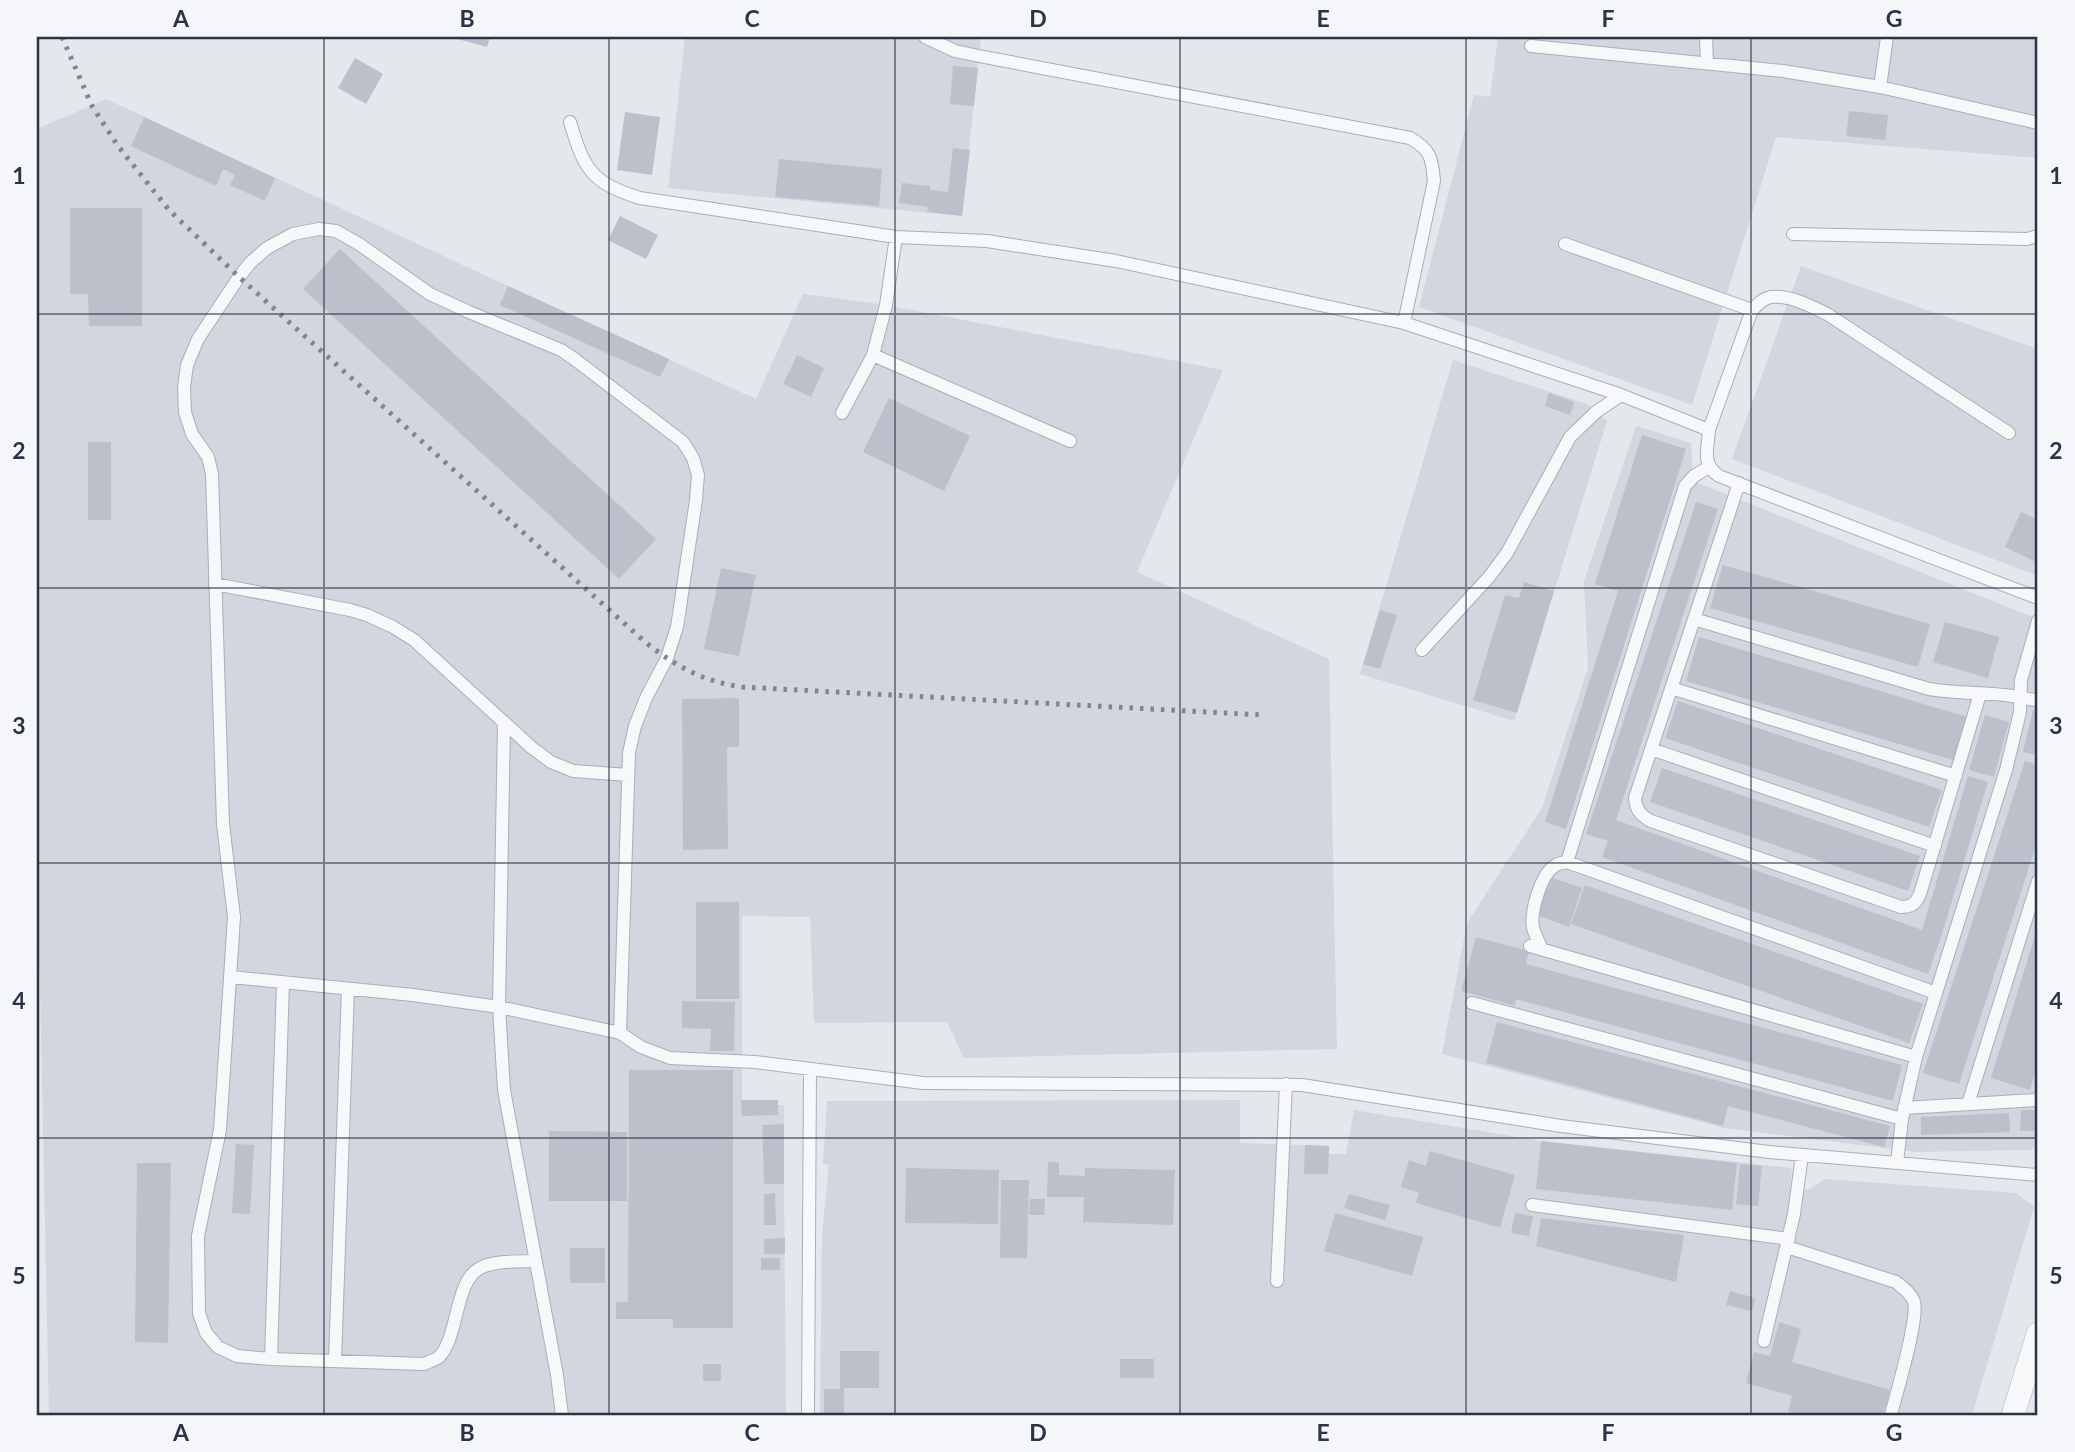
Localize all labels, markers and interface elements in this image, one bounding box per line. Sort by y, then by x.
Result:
text: A [172,4,190,32]
text: B [459,4,475,32]
text: C [744,4,760,32]
text: D [1029,4,1047,32]
text: E [1316,4,1330,32]
text: F [1601,4,1615,32]
text: G [1886,4,1902,32]
text: 1 [12,161,26,189]
text: 1 [2049,161,2063,189]
text: 2 [12,436,26,464]
text: 2 [2049,436,2063,464]
text: 3 [12,711,26,739]
text: 3 [2049,711,2063,739]
text: 4 [12,986,26,1014]
text: 4 [2049,986,2063,1014]
text: 5 [12,1261,26,1289]
text: 5 [2049,1261,2063,1289]
text: A [172,1418,190,1446]
text: B [459,1418,475,1446]
text: C [744,1418,760,1446]
text: D [1029,1418,1047,1446]
text: E [1316,1418,1330,1446]
text: F [1601,1418,1615,1446]
text: G [1886,1418,1902,1446]

